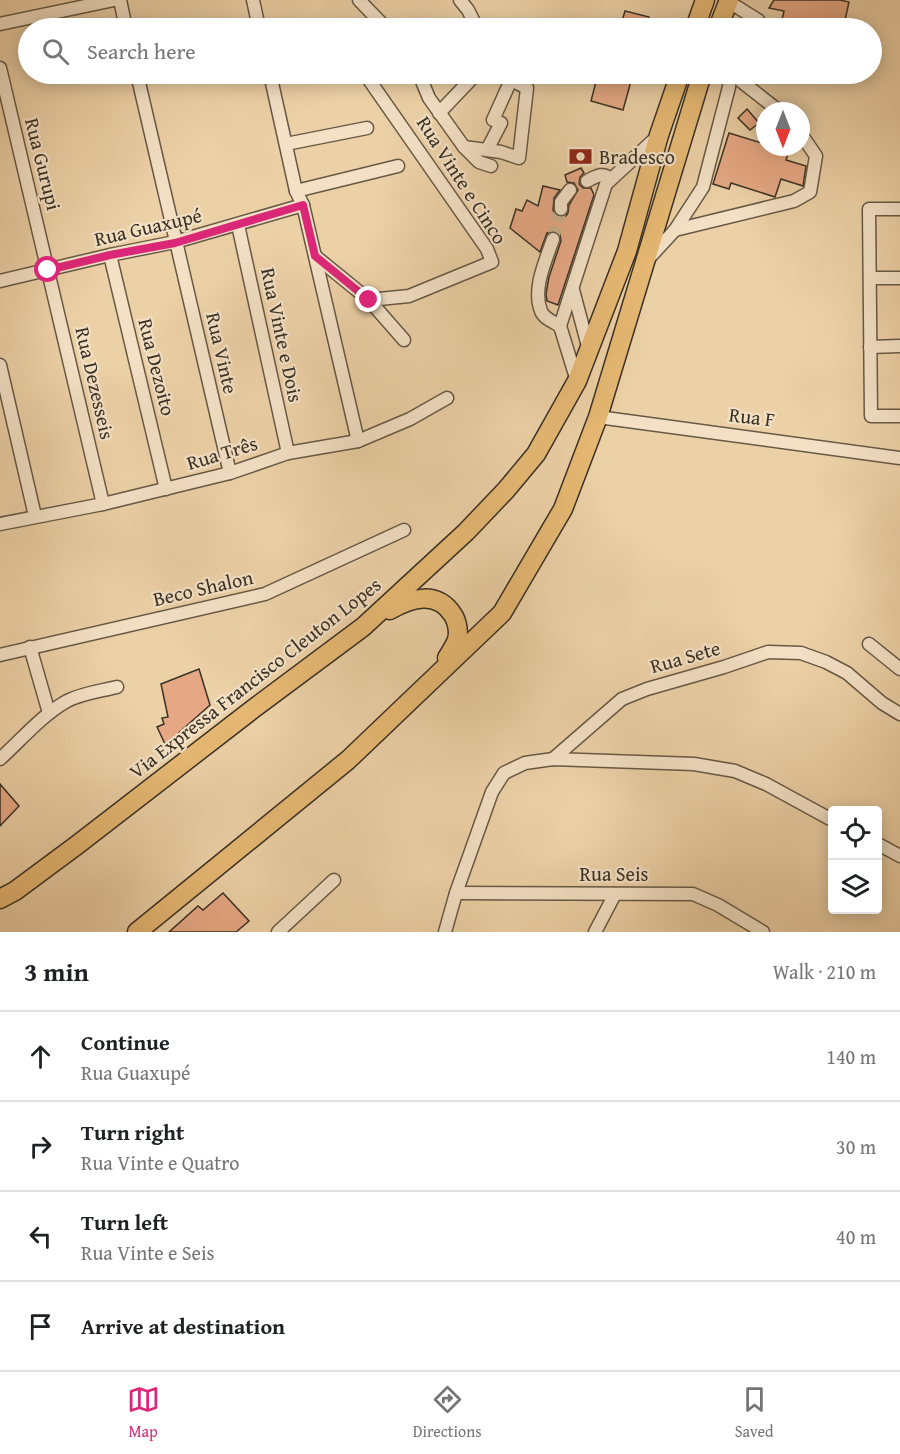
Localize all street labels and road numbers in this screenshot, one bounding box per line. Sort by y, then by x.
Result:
street label: Rua Vinte e Cinco [410,110,515,250]
street label: Rua Gurupi [18,115,69,213]
street label: Rua Guaxupé [91,200,204,253]
street label: Rua Vinte e Dois [254,265,311,405]
street label: Rua Vinte [199,309,246,396]
street label: Rua Dezoito [131,315,184,419]
street label: Rua Dezesseis [68,324,123,442]
street label: Rua F [727,399,777,434]
street label: Rua Três [183,428,261,477]
street label: Beco Shalon [150,562,256,613]
street label: Via Expressa Francisco Cleuton Lopes [123,570,387,785]
street label: Rua Sete [646,633,723,680]
street label: Rua Seis [580,859,649,888]

